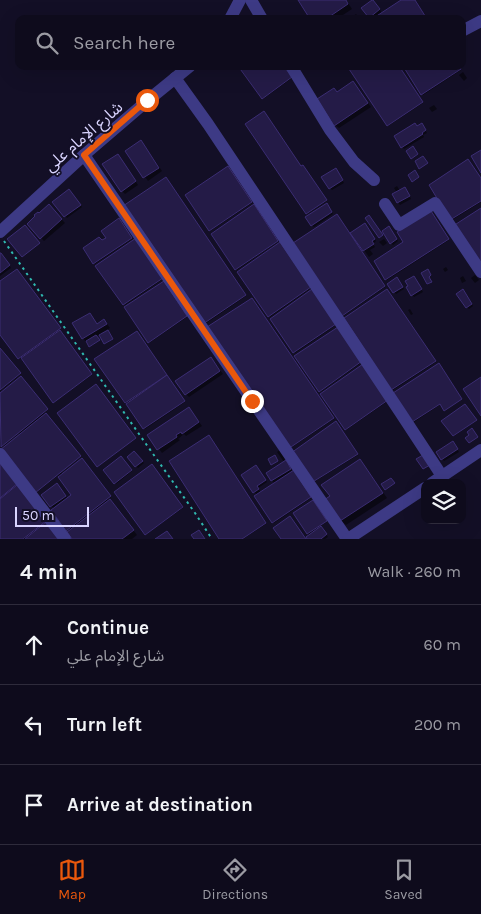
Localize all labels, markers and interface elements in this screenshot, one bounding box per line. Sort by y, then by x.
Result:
search box [15,15,466,70]
icon: search [33,29,61,57]
text: Search here [73,32,175,54]
route start [136,89,159,112]
street label: شارع الإمام علي [40,97,128,178]
route end [241,390,264,413]
map controls [421,479,466,524]
button: layers [421,479,466,524]
scale bar [15,504,89,527]
text: 50 m [22,507,55,524]
text: 4 min [20,560,78,584]
text: Walk · 260 m [368,562,461,581]
text: Continue [67,617,149,639]
icon: ahead [20,631,48,659]
text: 60 m [424,635,461,654]
text: شارع الإمام علي [67,646,164,665]
icon: left [20,711,48,739]
text: Turn left [67,714,142,736]
text: 200 m [414,715,461,734]
icon: arrive [20,791,48,819]
text: Arrive at destination [67,794,253,816]
tab: Map [58,856,86,903]
tab: Directions [202,856,268,903]
tab: Saved [384,856,423,903]

